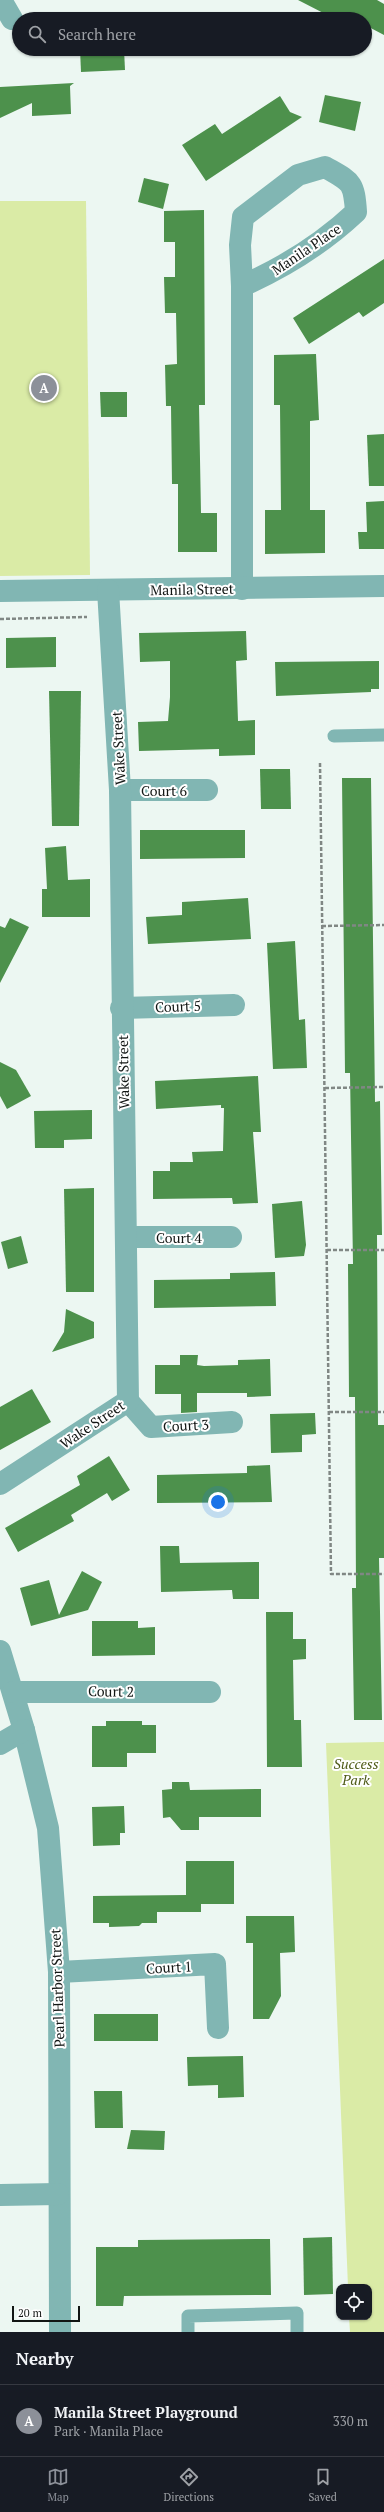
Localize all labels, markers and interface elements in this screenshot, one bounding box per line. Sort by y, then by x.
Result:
search box [12,12,372,56]
icon: search [26,23,48,45]
text: Search here [58,24,136,44]
street label: Manila Place [268,219,344,279]
pin: A [31,373,57,403]
street label: Manila Street [150,579,235,599]
street label: Wake Street [107,710,129,785]
street label: Court 6 [141,781,187,800]
street label: Court 5 [155,996,201,1016]
street label: Wake Street [113,1034,133,1109]
street label: Court 4 [156,1228,202,1247]
street label: Wake Street [56,1395,129,1453]
street label: Court 3 [163,1414,209,1436]
your location [208,1492,228,1512]
street label: Court 2 [88,1681,134,1701]
park label: Success Park [334,1754,379,1789]
street label: Pearl Harbor Street [45,1927,69,2048]
street label: Court 1 [146,1956,192,1978]
map controls [336,2284,372,2320]
button: locate [336,2284,372,2320]
scale bar [12,2304,80,2323]
text: 20 m [18,2306,42,2320]
text: Nearby [16,2347,74,2370]
text: Manila Street Playground [54,2402,238,2422]
text: A [24,2412,34,2430]
text: 330 m [333,2412,368,2430]
text: Park · Manila Place [54,2422,163,2440]
tab: Map [47,2466,69,2504]
tab: Directions [163,2466,214,2504]
tab: Saved [308,2466,337,2504]

